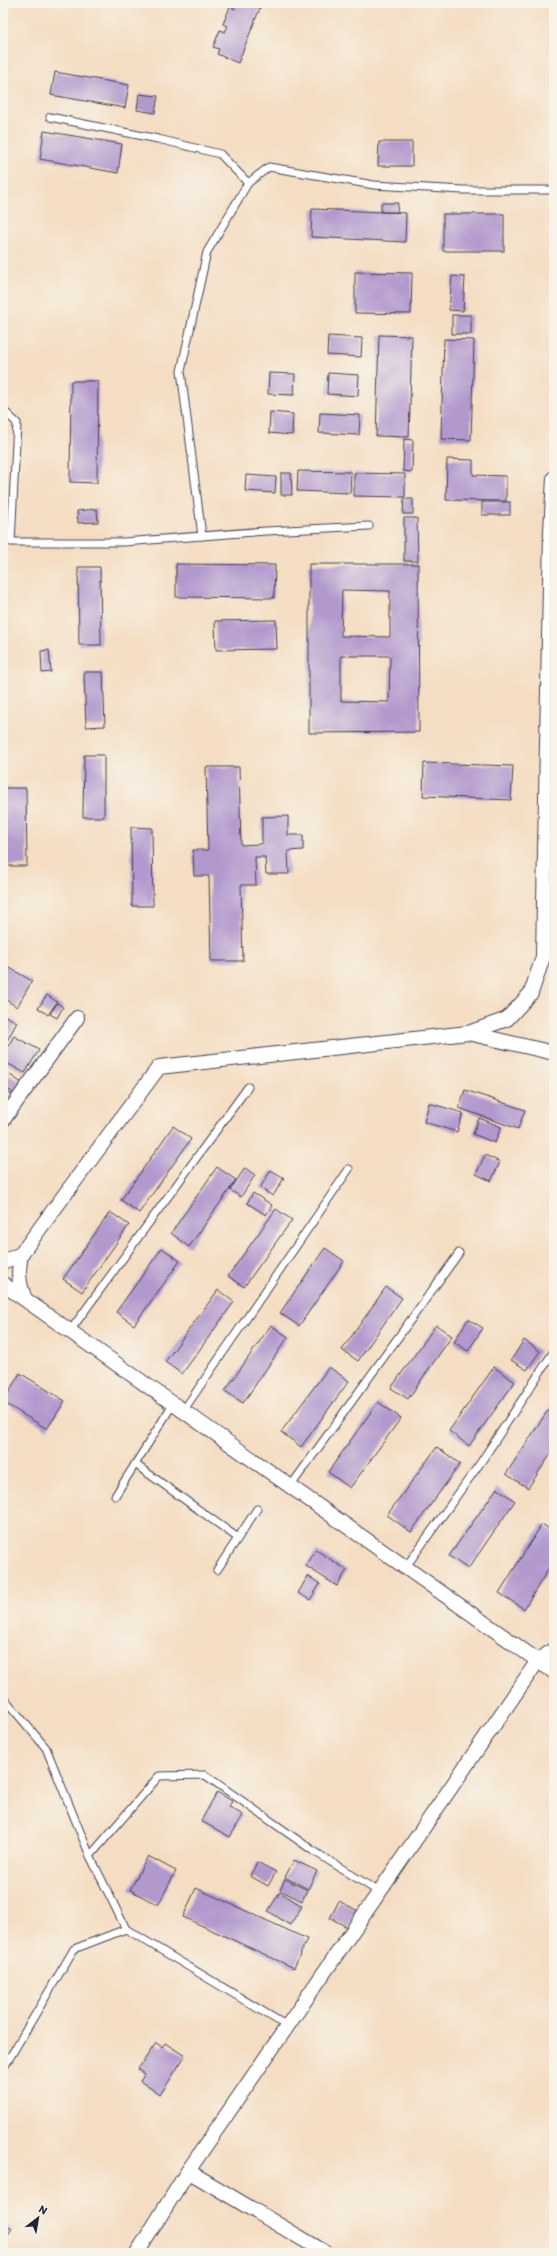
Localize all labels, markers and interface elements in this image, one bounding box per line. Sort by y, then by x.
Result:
north arrow [18,2198,58,2238]
text: N [36,2202,49,2217]

